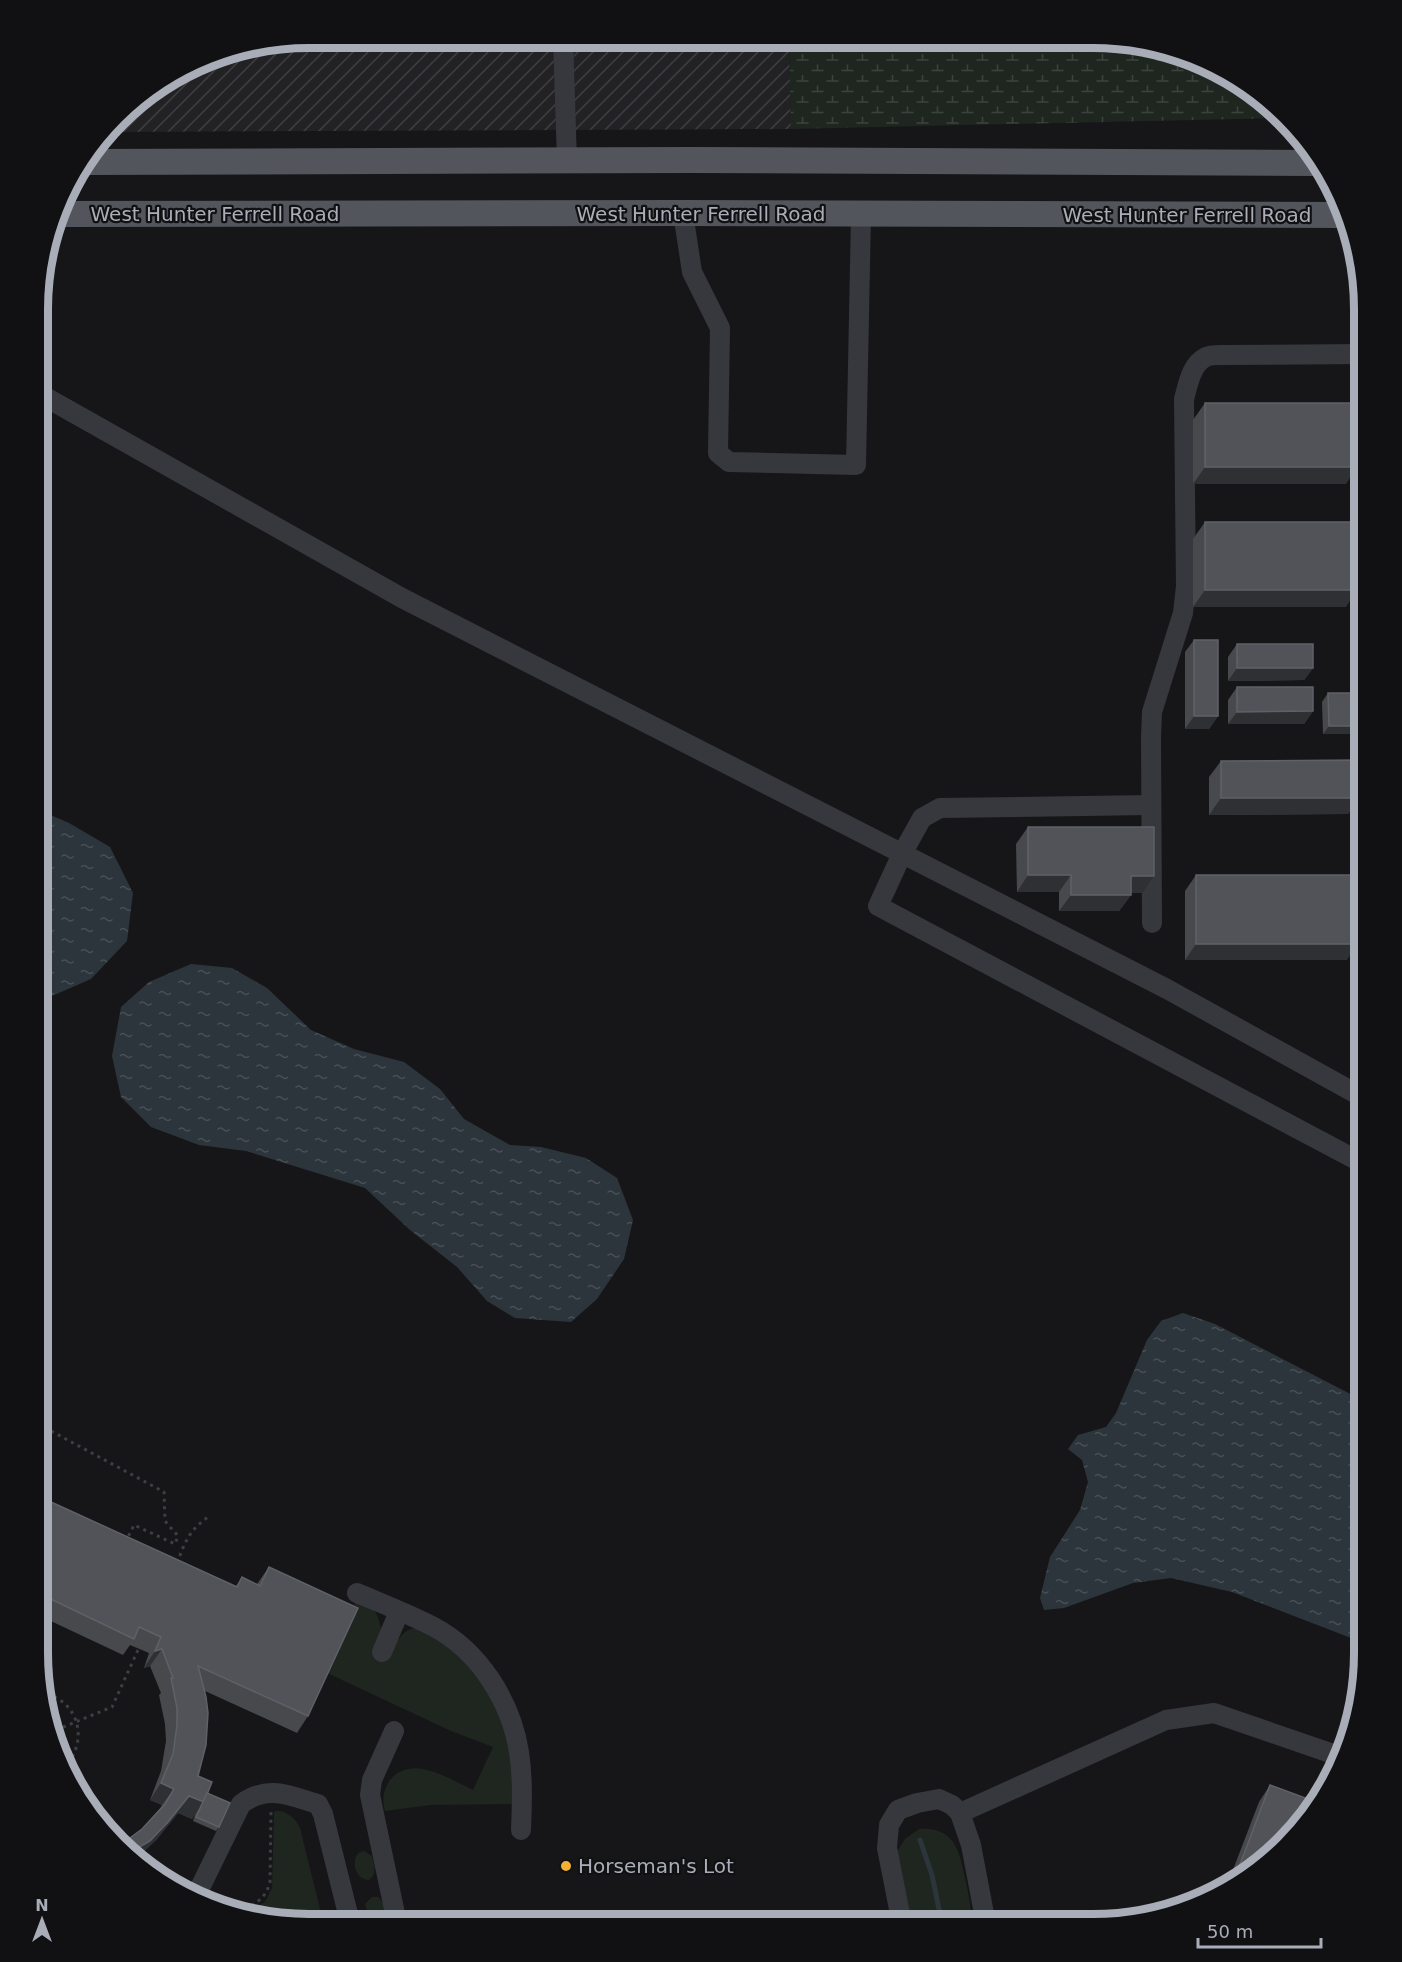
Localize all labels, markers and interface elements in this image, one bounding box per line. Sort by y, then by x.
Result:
street label: West Hunter Ferrell Road [91,202,339,226]
street label: West Hunter Ferrell Road [577,202,825,226]
street label: West Hunter Ferrell Road [1063,203,1311,227]
place label: Horseman's Lot [578,1854,734,1878]
marker: Horseman's Lot [559,1859,573,1873]
north arrow [12,1890,72,1950]
text: N [35,1896,49,1915]
scale bar [1198,1911,1321,1949]
text: 50 m [1207,1921,1253,1942]

